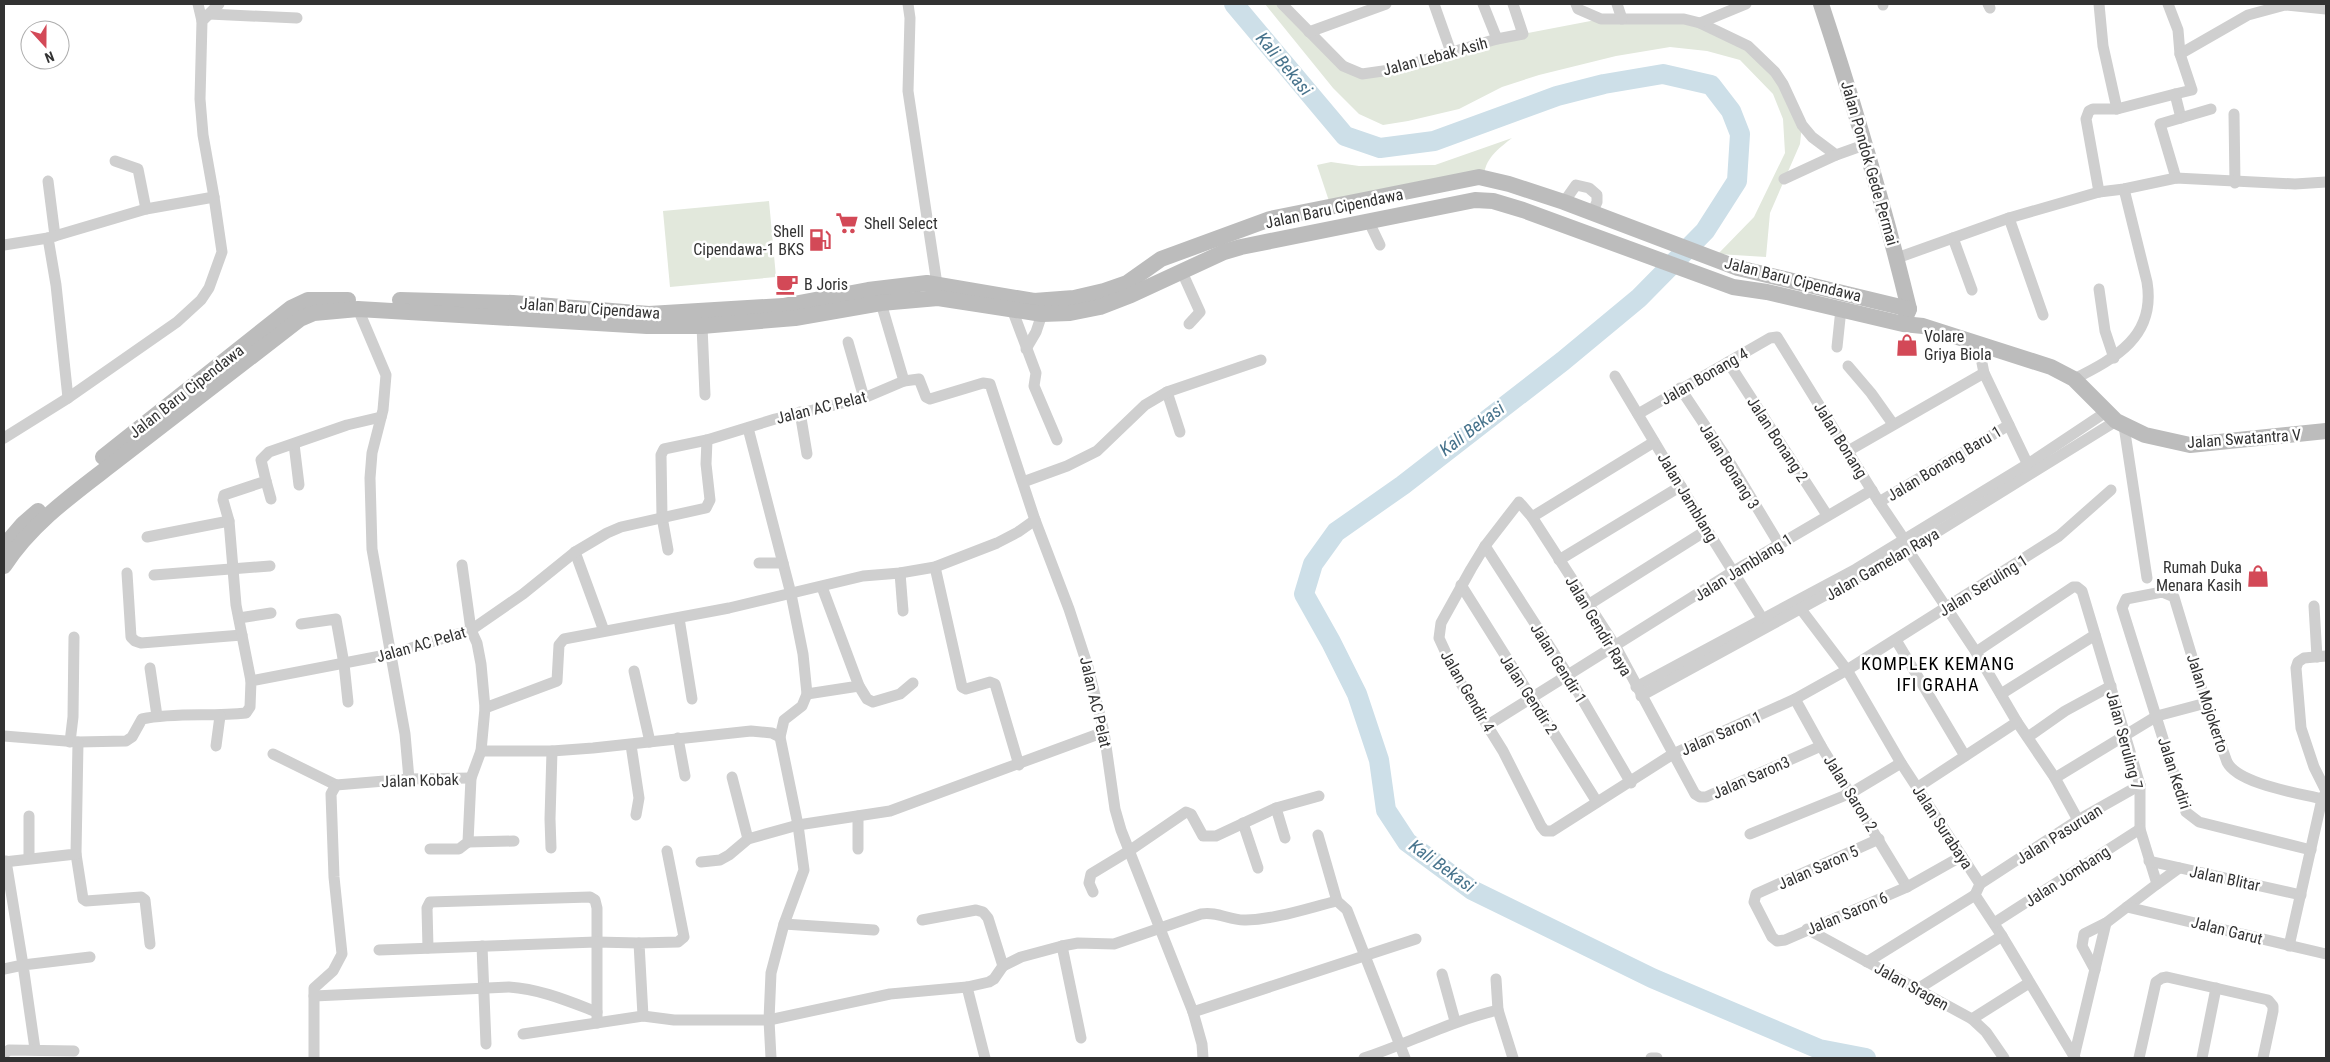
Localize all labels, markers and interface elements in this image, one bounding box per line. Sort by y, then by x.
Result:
north arrow [20,20,70,70]
water label: Kali Bekasi [1252,28,1317,100]
street label: Jalan Lebak Asih [1381,33,1490,80]
text: N [43,48,57,66]
street label: Jalan Pondok Gede Permai [1837,79,1902,248]
street label: Jalan Baru Cipendawa [1263,185,1405,232]
supermarket icon: Shell Select [834,210,860,236]
place label: Shell Select [864,214,938,233]
place label: Shell Cipendawa-1 BKS [693,222,804,259]
fuel station icon: Shell Cipendawa-1 BKS [807,227,833,253]
street label: Jalan Baru Cipendawa [1722,253,1863,306]
cafe icon: B Joris [774,271,800,297]
place label: B Joris [804,275,848,294]
street label: Jalan Baru Cipendawa [519,294,661,323]
place label: Volare Griya Biola [1924,327,1992,364]
shop icon: Volare Griya Biola [1894,332,1920,358]
street label: Jalan Baru Cipendawa [125,341,247,442]
street label: Jalan Bonang 4 [1657,344,1751,409]
street label: Jalan AC Pelat [774,387,868,428]
street label: Jalan Bonang 2 [1743,393,1812,485]
water label: Kali Bekasi [1435,397,1509,460]
street label: Jalan Bonang [1810,399,1871,482]
street label: Jalan Bonang 3 [1696,420,1763,513]
street label: Jalan Bonang Baru 1 [1884,422,2005,505]
street label: Jalan Swatantra V [2186,425,2302,452]
street label: Jalan Jamblang [1654,449,1722,545]
street label: Jalan Gamelan Raya [1822,524,1942,605]
street label: Jalan Jamblang 1 [1691,530,1796,605]
street label: Jalan Seruling 1 [1935,551,2031,620]
place label: Rumah Duka Menara Kasih [2156,558,2242,595]
shop icon: Rumah Duka Menara Kasih [2245,563,2271,589]
street label: Jalan Gendir Raya [1561,573,1636,680]
street label: Jalan Gendir 1 [1526,620,1591,707]
street label: Jalan AC Pelat [374,623,468,666]
street label: Jalan Gendir 4 [1437,647,1499,735]
street label: Jalan Gendir 2 [1496,651,1561,738]
street label: Jalan Mojokerto [2183,652,2232,755]
district label: KOMPLEK KEMANG IFI GRAHA [1861,653,2015,695]
street label: Jalan AC Pelat [1076,655,1115,750]
street label: Jalan Seruling 7 [2102,689,2147,792]
street label: Jalan Saron 1 [1678,707,1764,760]
street label: Jalan Kediri [2154,735,2195,811]
street label: Jalan Saron3 [1710,752,1793,803]
street label: Jalan Saron 2 [1820,752,1882,835]
street label: Jalan Kobak [381,770,460,791]
street label: Jalan Surabaya [1908,782,1977,873]
street label: Jalan Pasuruan [2013,800,2106,868]
water label: Kali Bekasi [1405,835,1480,897]
street label: Jalan Saron 5 [1775,841,1862,894]
street label: Jalan Jombang [2021,842,2113,911]
street label: Jalan Blitar [2188,862,2262,895]
street label: Jalan Saron 6 [1804,888,1891,939]
street label: Jalan Garut [2189,912,2265,949]
street label: Jalan Sragen [1871,958,1952,1015]

